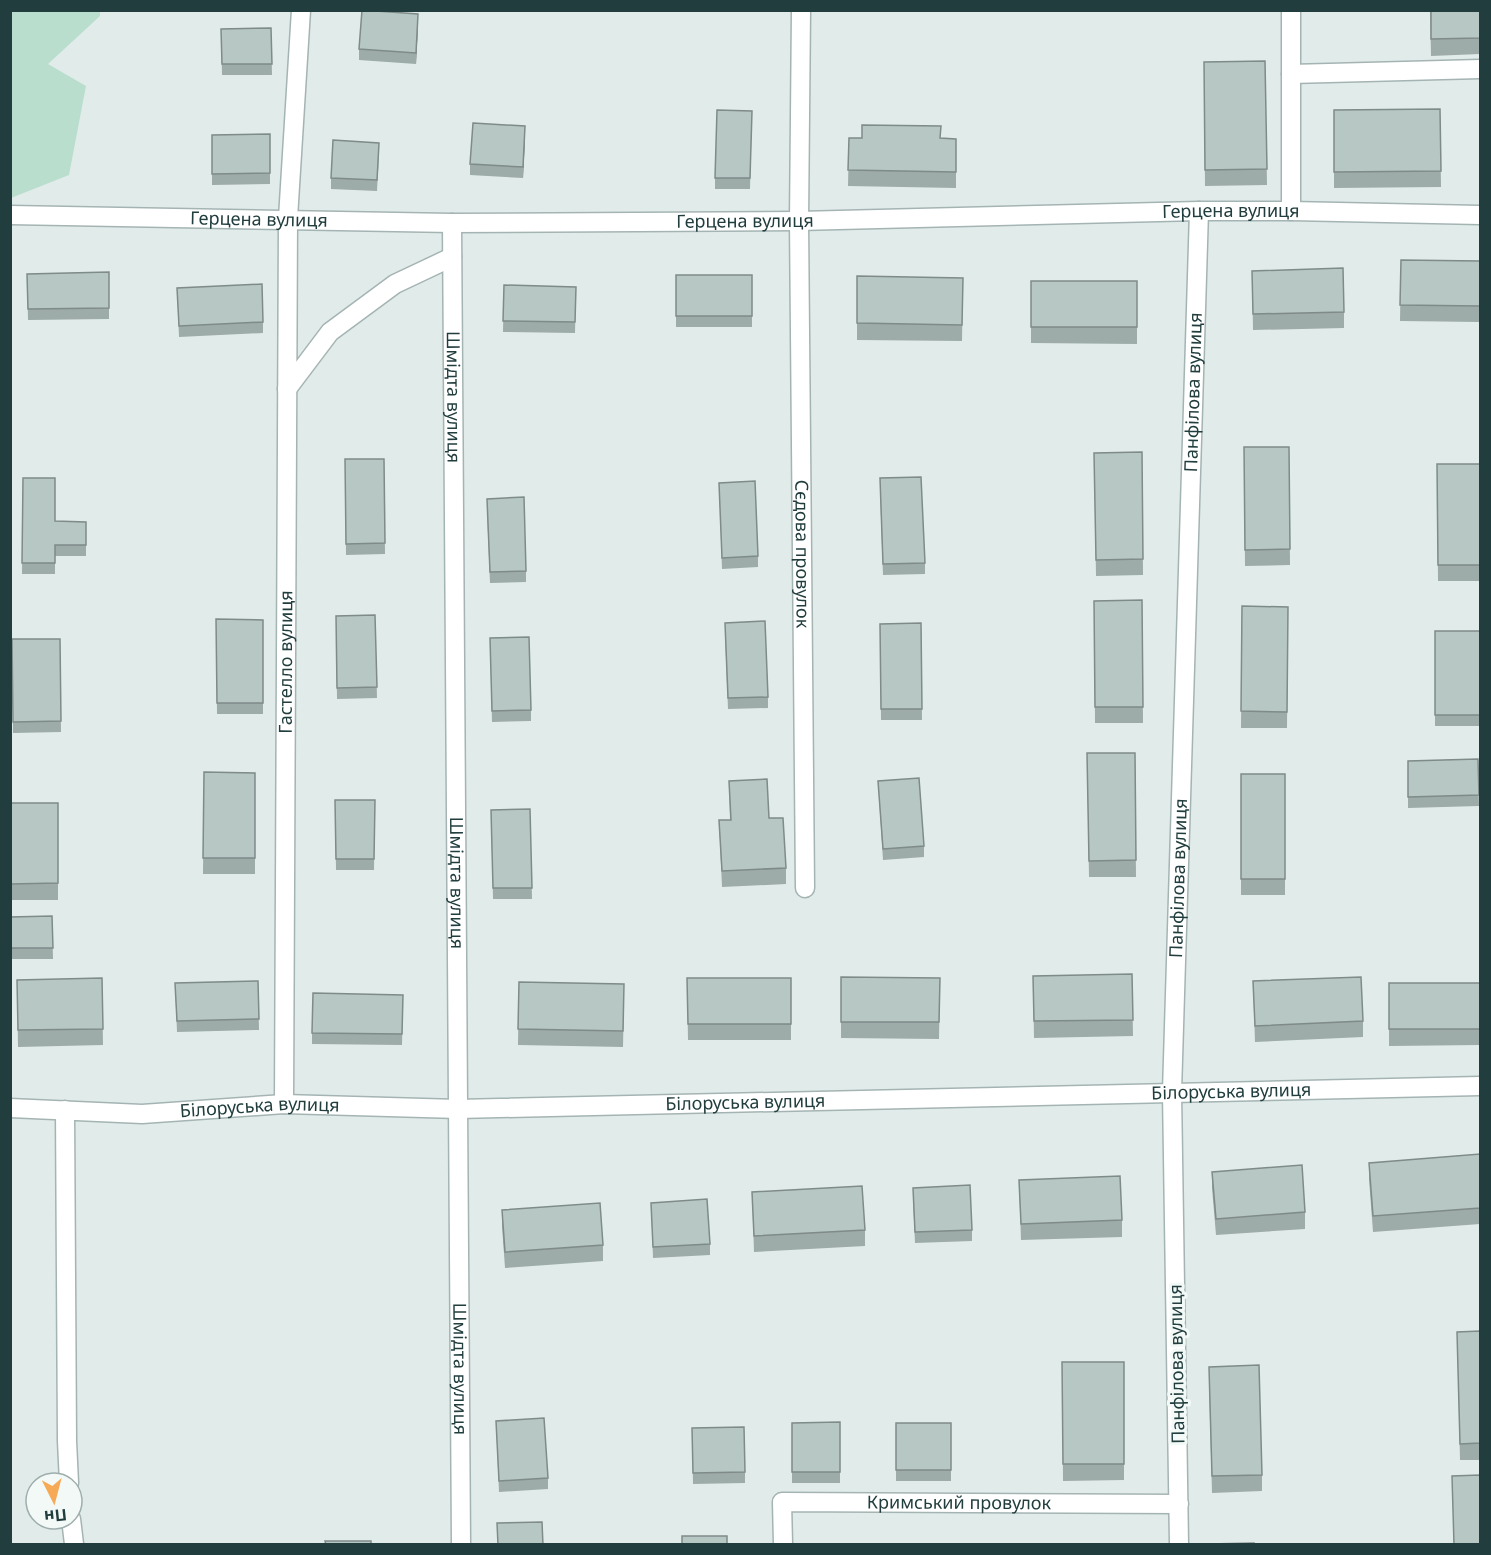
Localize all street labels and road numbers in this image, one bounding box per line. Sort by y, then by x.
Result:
street label: Герцена вулиця [1162,198,1300,223]
street label: Герцена вулиця [190,205,328,232]
street label: Герцена вулиця [676,208,814,233]
street label: Панфілова вулиця [1178,312,1207,473]
street label: Шмідта вулиця [442,331,467,463]
street label: Сєдова провулок [790,480,816,629]
street label: Гастелло вулиця [273,590,297,734]
street label: Панфілова вулиця [1163,798,1192,958]
street label: Шмідта вулиця [445,817,470,949]
street label: Білоруська вулиця [1151,1077,1312,1104]
street label: Білоруська вулиця [665,1088,826,1115]
street label: Білоруська вулиця [179,1091,340,1122]
street label: Панфілова вулиця [1163,1284,1189,1444]
street label: Шмідта вулиця [448,1303,473,1435]
street label: Кримський провулок [867,1489,1052,1514]

